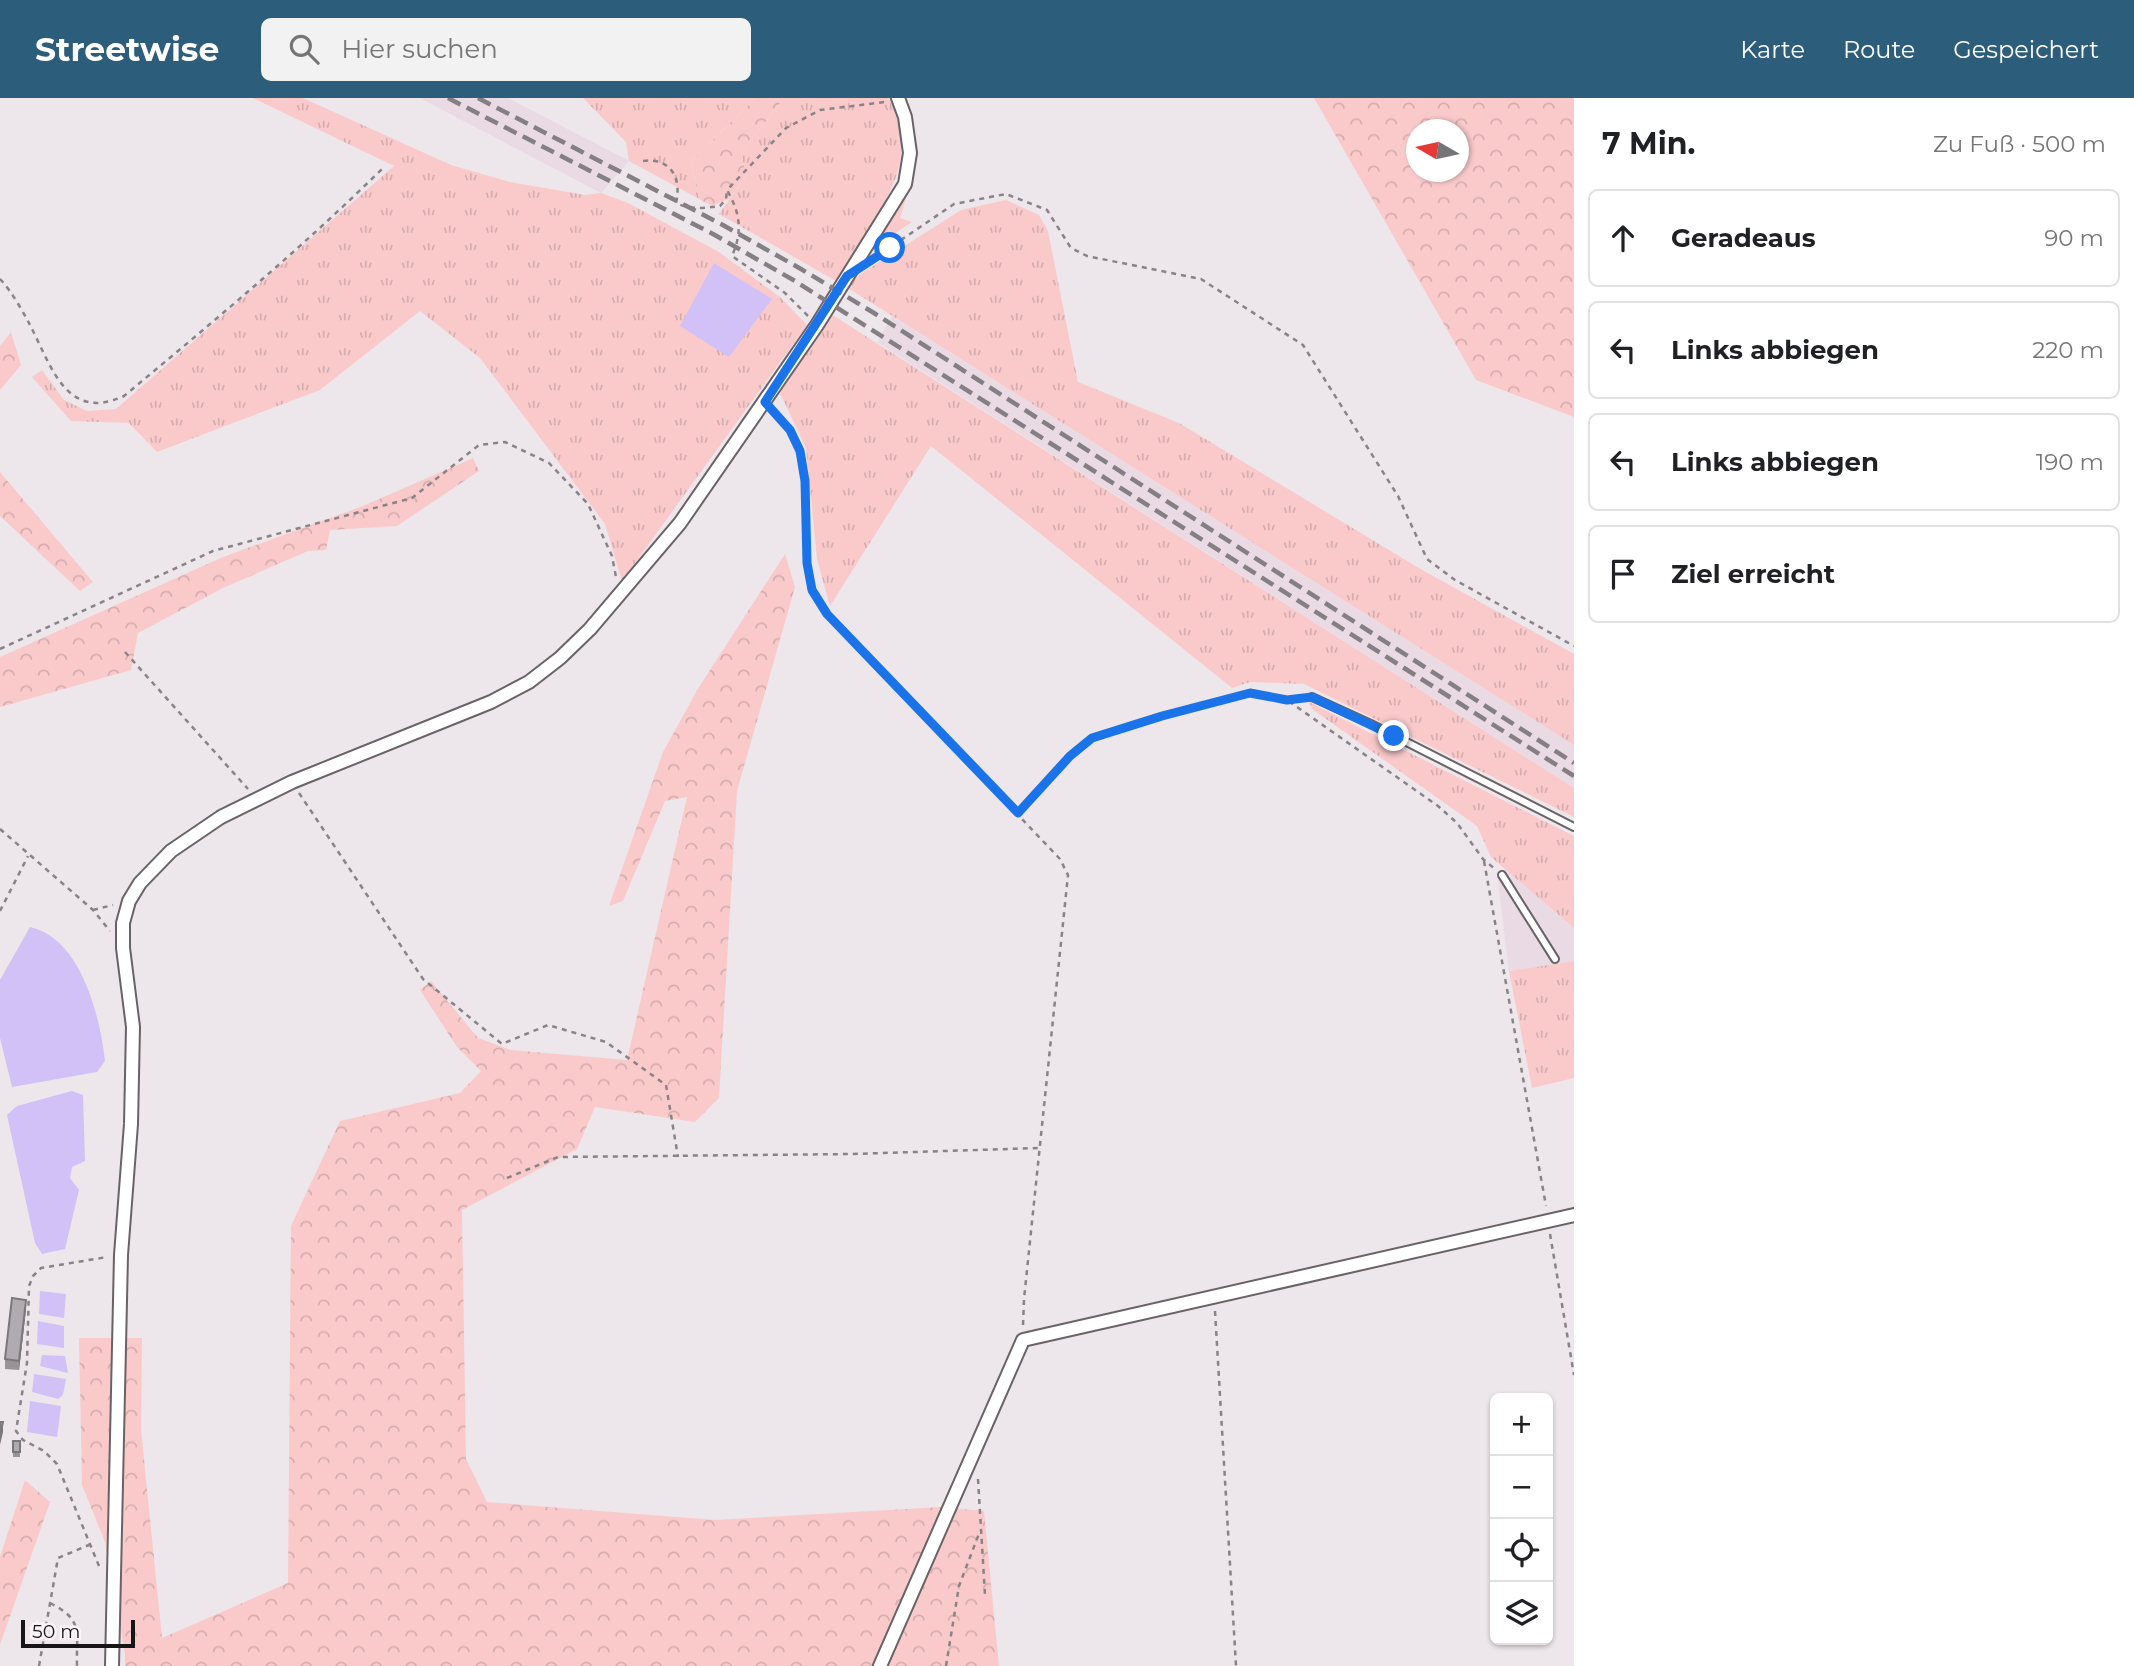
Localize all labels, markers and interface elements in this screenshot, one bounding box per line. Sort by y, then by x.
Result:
search box [261,18,751,81]
text: Streetwise [35,29,219,69]
icon: search [285,30,323,68]
text: Hier suchen [341,33,498,65]
text: Karte [1740,35,1805,64]
text: Route [1843,35,1915,64]
text: Gespeichert [1953,35,2099,64]
north arrow [1406,119,1469,182]
text: 7 Min. [1602,125,1695,162]
text: Zu Fuß · 500 m [1933,130,2106,158]
icon: ahead [1604,219,1642,257]
text: Geradeaus [1671,222,1816,254]
text: 90 m [2044,224,2104,252]
route start [874,232,905,263]
icon: left [1604,331,1642,369]
text: Links abbiegen [1671,334,1879,366]
text: 220 m [2032,336,2104,364]
icon: left [1604,443,1642,481]
text: Links abbiegen [1671,446,1879,478]
text: 190 m [2036,448,2104,476]
icon: arrive [1604,555,1642,593]
text: Ziel erreicht [1671,558,1835,590]
route end [1378,720,1409,751]
map controls [1490,1393,1553,1645]
button: + [1490,1393,1553,1456]
button: − [1490,1456,1553,1519]
button: locate [1490,1519,1553,1582]
button: layers [1490,1582,1553,1645]
scale bar [21,1617,135,1649]
text: 50 m [32,1620,80,1643]

